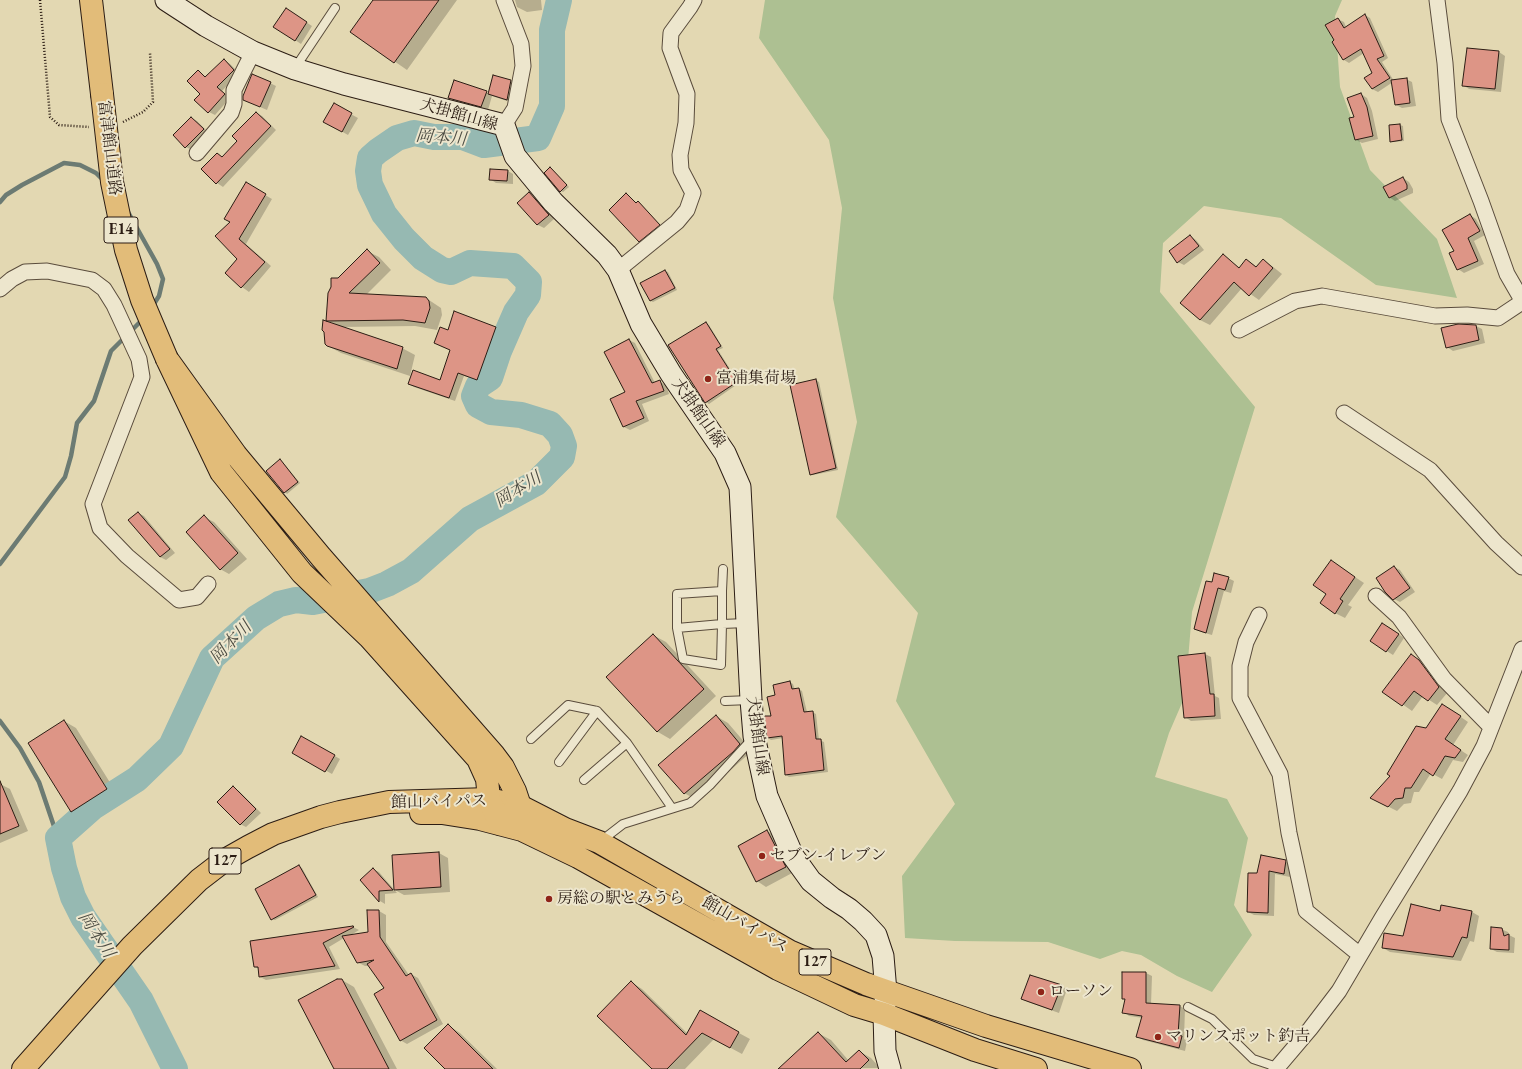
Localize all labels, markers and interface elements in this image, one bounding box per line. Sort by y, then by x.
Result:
street label: 犬掛館山線 [418,95,500,135]
street label: 富津館山道路 [94,99,124,197]
water label: 岡本川 [415,126,467,150]
road number: E14 [104,217,138,243]
place label: 富浦集荷場 [716,369,796,389]
marker: 富浦集荷場 [703,374,713,384]
street label: 犬掛館山線 [667,375,729,451]
water label: 岡本川 [491,468,545,512]
water label: 岡本川 [206,618,256,668]
street label: 犬掛館山線 [742,695,772,777]
street label: 館山バイパス [391,792,487,812]
place label: セブン-イレブン [770,846,886,866]
road number: 127 [209,848,241,874]
marker: セブン-イレブン [757,851,767,861]
place label: 房総の駅とみうら [557,889,685,909]
street label: 館山バイパス [699,893,791,957]
marker: 房総の駅とみうら [544,894,554,904]
water label: 岡本川 [74,908,118,962]
road number: 127 [799,949,831,975]
place label: ローソン [1049,982,1113,1002]
marker: ローソン [1036,987,1046,997]
place label: マリンスポット釣𠮷 [1166,1027,1310,1047]
marker: マリンスポット釣𠮷 [1153,1032,1163,1042]

